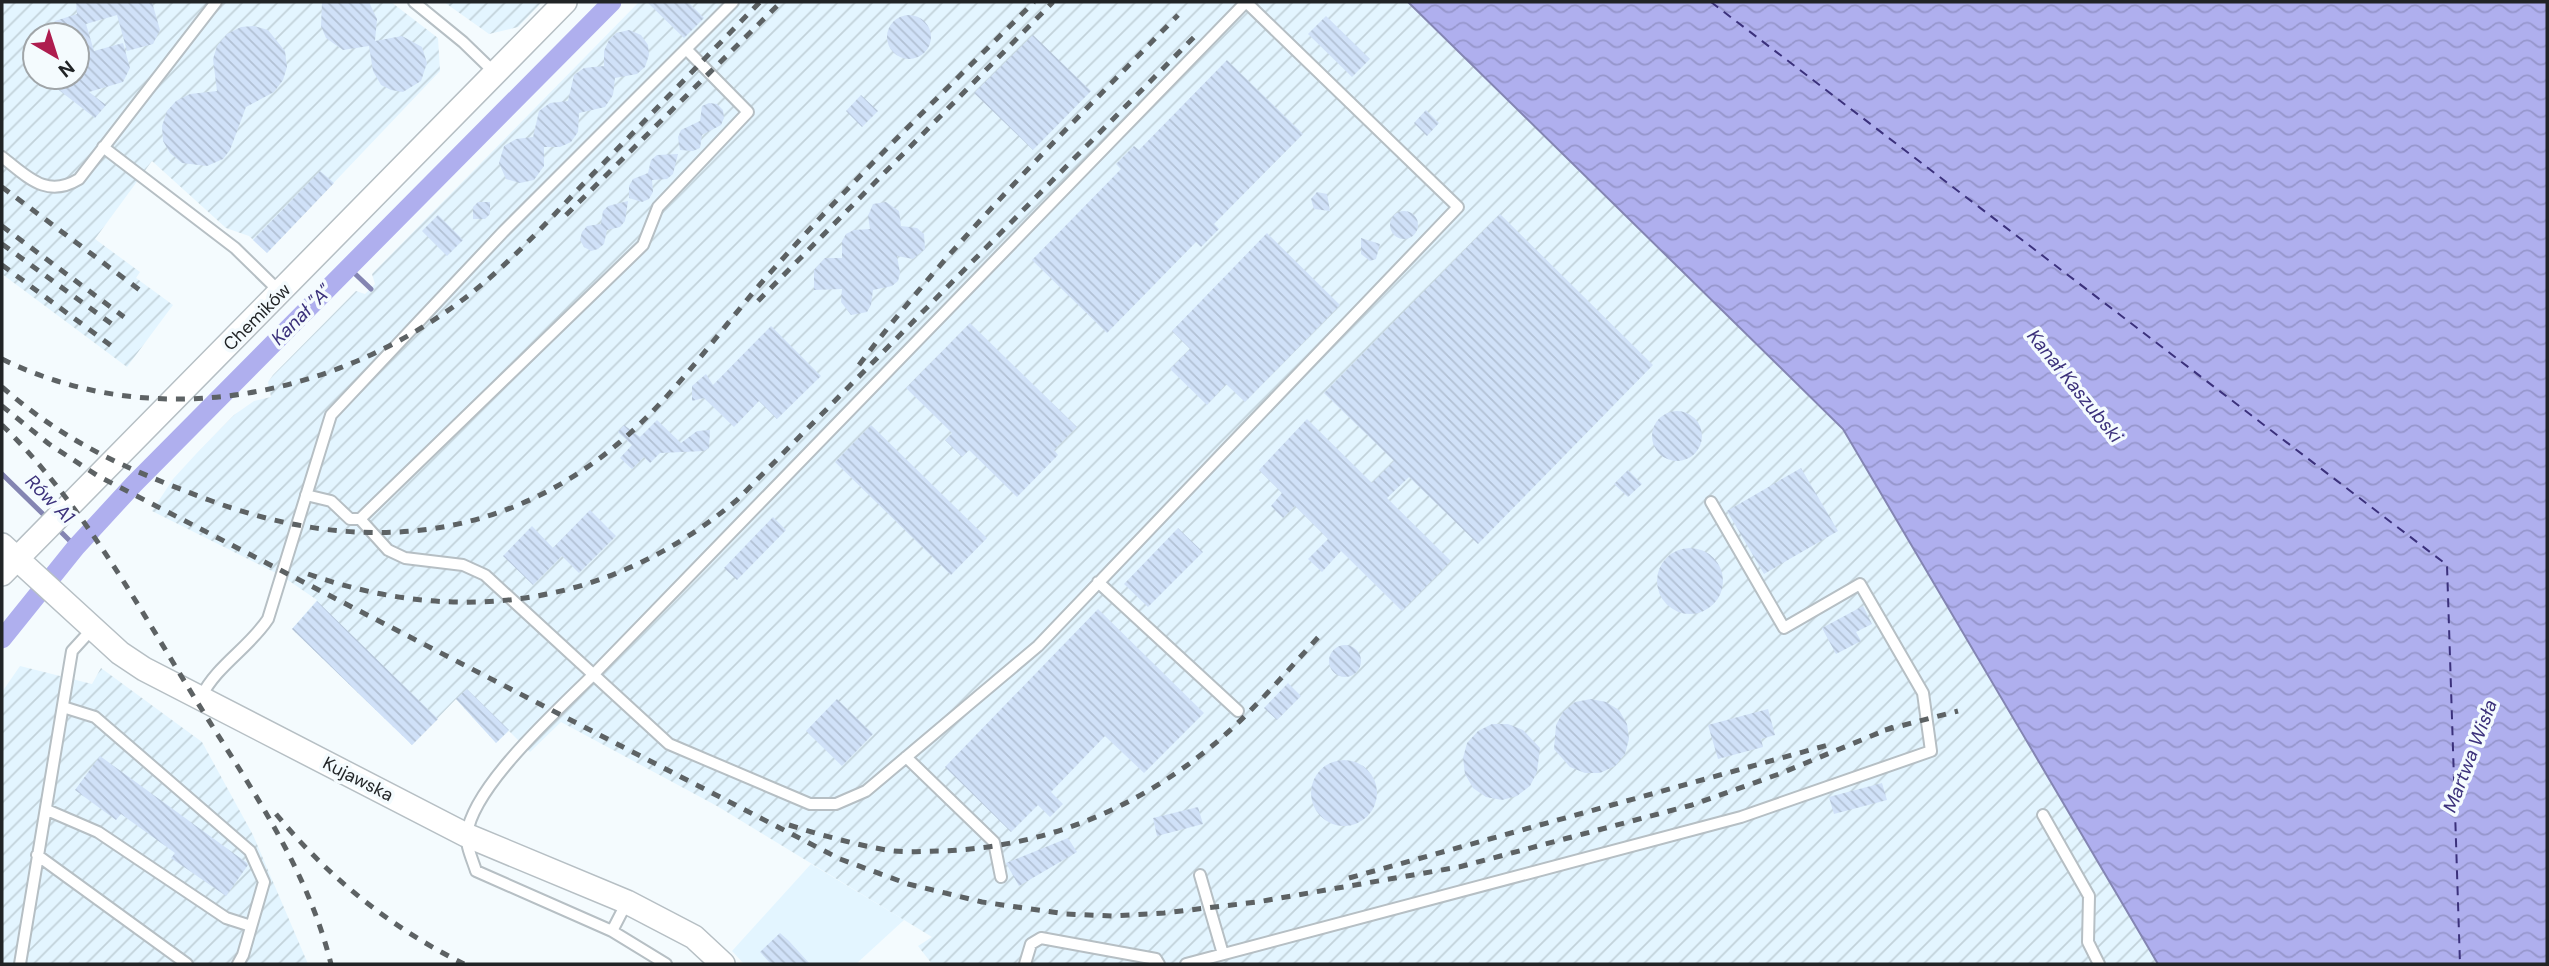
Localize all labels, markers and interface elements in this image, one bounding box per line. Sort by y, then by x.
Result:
north arrow [21,21,91,91]
text: N [53,55,80,83]
street label: Chemików [218,278,296,356]
water label: Kanał "A" [266,279,337,350]
water label: Kanał Kaszubski [2022,324,2129,448]
water label: Rów A1 [20,469,81,530]
water label: Martwa Wisła [2437,696,2503,816]
street label: Kujawska [319,751,397,807]

